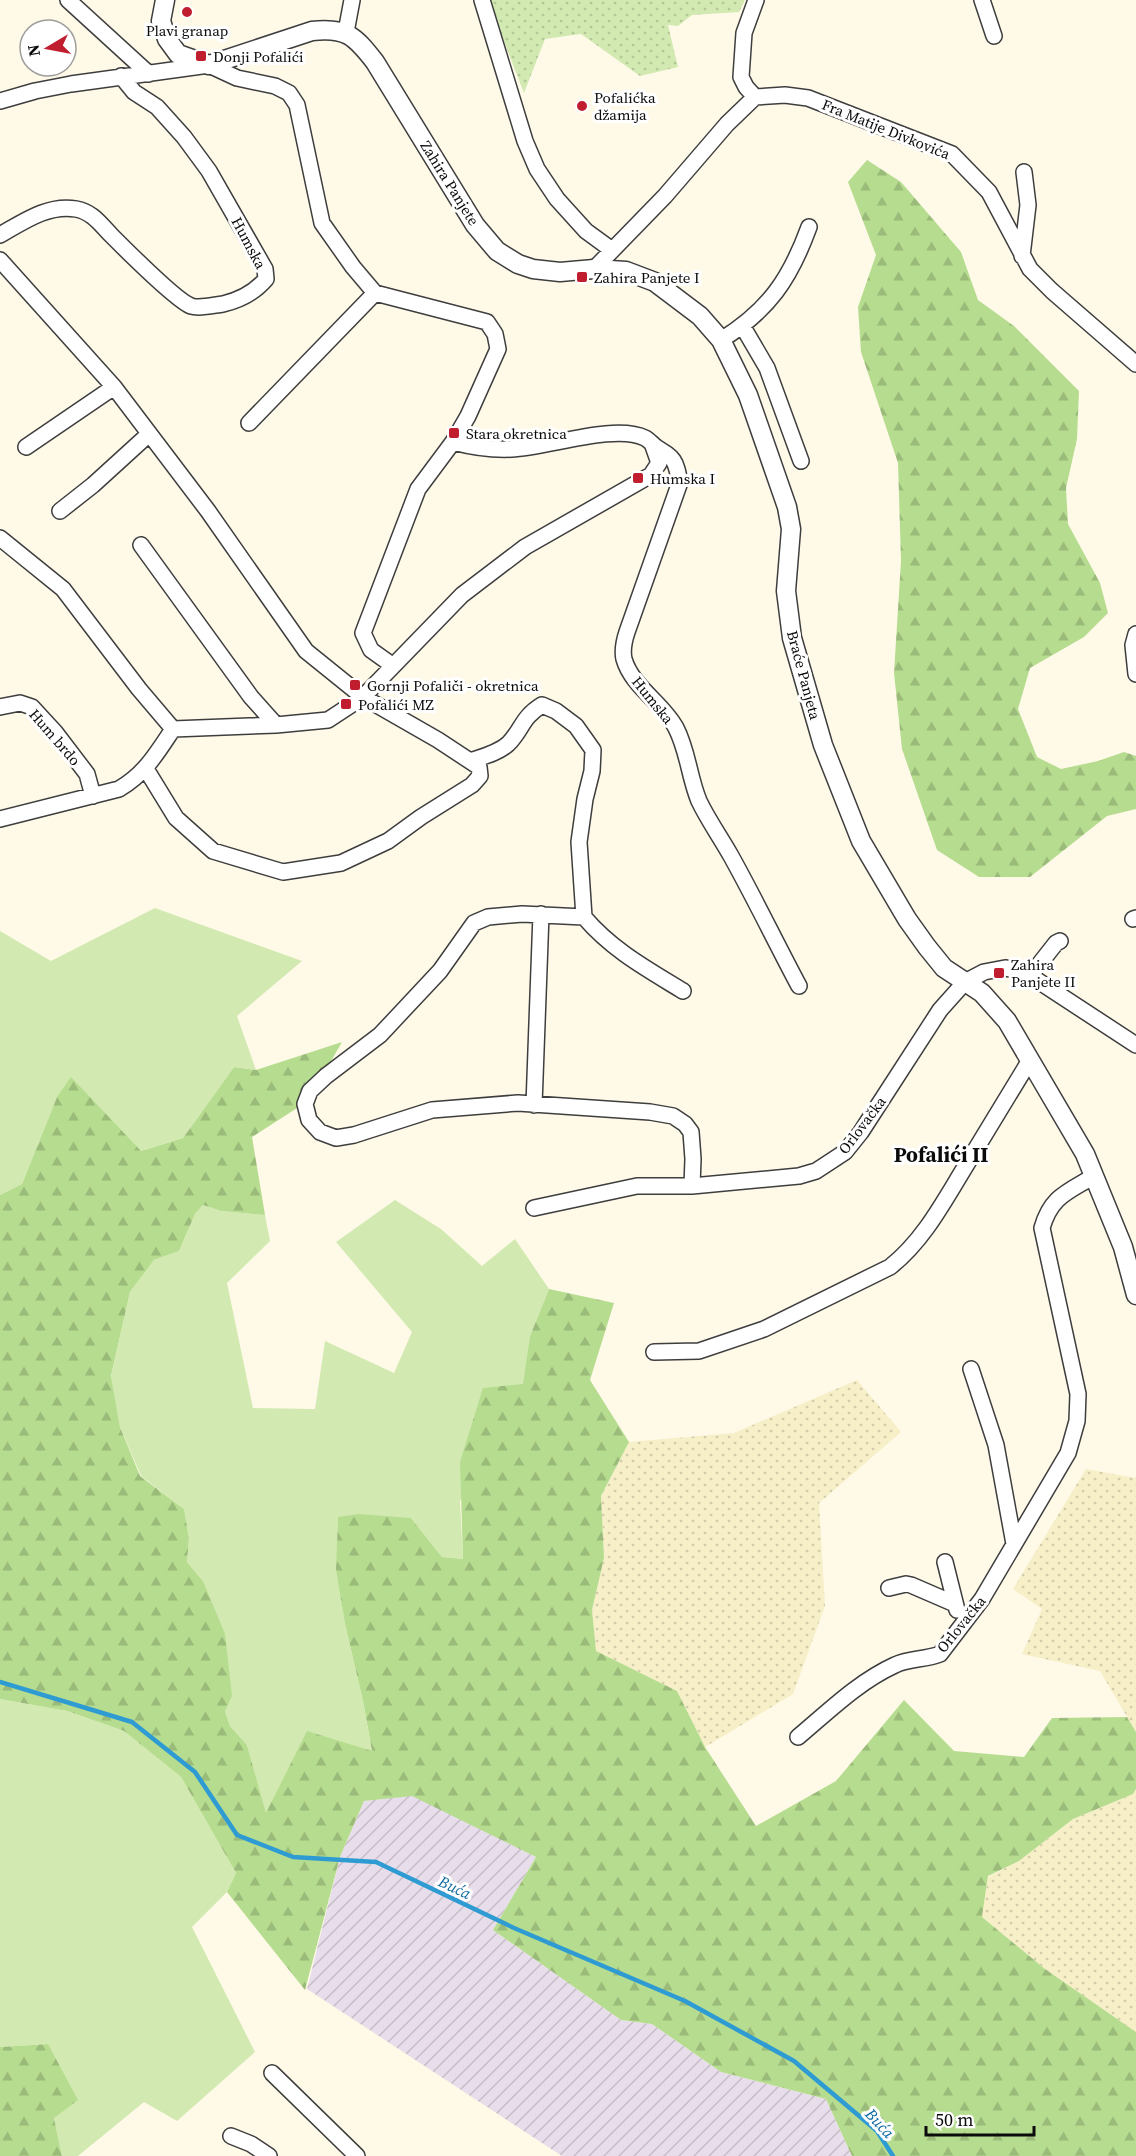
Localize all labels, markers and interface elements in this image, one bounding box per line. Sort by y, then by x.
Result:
marker: Plavi granap [180,5,194,19]
north arrow [18,18,78,78]
place label: Plavi granap [146,20,229,41]
text: N [21,43,45,58]
place label: Donji Pofalići [213,46,304,67]
marker: Donji Pofalići [194,49,208,63]
place label: Pofalićka džamija [594,87,656,125]
street label: Fra Matije Divkovića [819,94,954,164]
marker: Pofalićka džamija [575,99,589,113]
street label: Zahira Panjete [416,137,485,230]
street label: Humska [227,213,272,273]
place label: Zahira Panjete I [594,267,700,288]
marker: Zahira Panjete I [575,270,589,284]
place label: Stara okretnica [466,423,567,444]
marker: Stara okretnica [447,426,461,440]
place label: Humska I [650,468,715,489]
marker: Humska I [631,471,645,485]
street label: Braće Panjeta [782,628,826,722]
street label: Humska [627,672,679,729]
place label: Gornji Pofaliči - okretnica [367,675,539,696]
marker: Gornji Pofaliči - okretnica [348,678,362,692]
place label: Pofalići MZ [358,694,434,715]
marker: Pofalići MZ [339,697,353,711]
street label: Hum brdo [24,704,86,770]
place label: Zahira Panjete II [1011,954,1075,992]
marker: Zahira Panjete II [992,966,1006,980]
street label: Orlovačka [833,1091,891,1158]
district label: Pofalići II [894,1140,988,1169]
street label: Orlovačka [932,1591,991,1657]
water label: Buća [434,1870,475,1904]
scale bar [926,2099,1034,2137]
water label: Buća [860,2102,900,2143]
text: 50 m [935,2107,973,2132]

